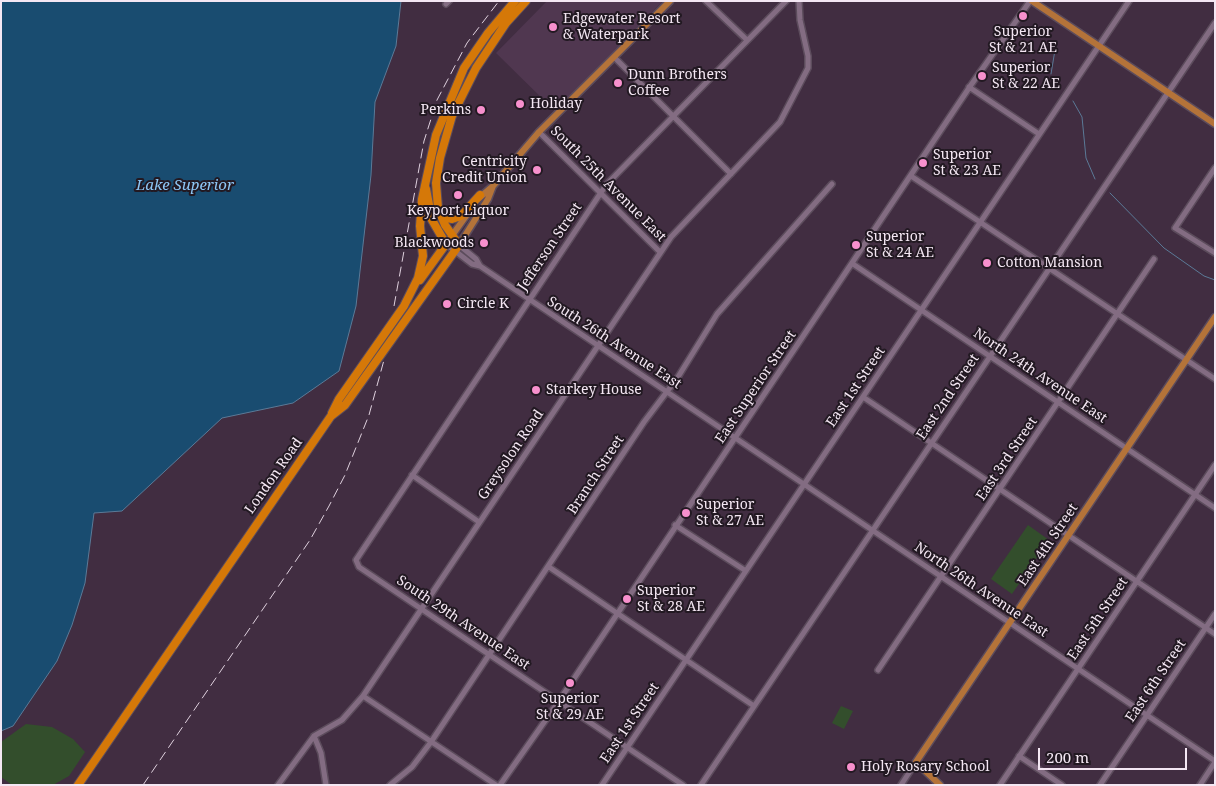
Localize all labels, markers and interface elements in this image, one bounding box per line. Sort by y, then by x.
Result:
marker: Superior St & 21 AE [1017,10,1029,22]
place label: Edgewater Resort & Waterpark [563,11,681,44]
marker: Edgewater Resort & Waterpark [547,21,559,33]
place label: Superior St & 21 AE [989,24,1057,56]
place label: Superior St & 22 AE [992,60,1060,92]
place label: Dunn Brothers Coffee [628,67,727,100]
marker: Superior St & 22 AE [976,70,988,82]
marker: Dunn Brothers Coffee [612,77,624,89]
place label: Holiday [530,96,582,112]
marker: Holiday [514,98,526,110]
place label: Perkins [420,102,471,118]
marker: Perkins [475,104,487,116]
street label: South 25th Avenue East [547,123,669,245]
place label: Superior St & 23 AE [933,147,1001,180]
place label: Centricity Credit Union [442,154,527,186]
marker: Superior St & 23 AE [917,157,929,169]
marker: Centricity Credit Union [531,164,543,176]
water label: Lake Superior [136,177,234,195]
marker: Keyport Liquor [452,189,464,201]
street label: Jefferson Street [514,200,586,294]
place label: Keyport Liquor [407,203,509,219]
place label: Superior St & 24 AE [866,229,934,262]
place label: Blackwoods [394,235,474,251]
marker: Blackwoods [478,237,490,249]
marker: Superior St & 24 AE [850,239,862,251]
place label: Cotton Mansion [997,255,1102,271]
marker: Cotton Mansion [981,257,993,269]
street label: South 26th Avenue East [544,293,684,393]
place label: Circle K [457,296,509,312]
marker: Circle K [441,298,453,310]
street label: North 24th Avenue East [970,325,1110,427]
street label: East Superior Street [712,327,800,447]
street label: East 1st Street [823,344,889,430]
street label: East 2nd Street [913,351,983,443]
place label: Starkey House [546,382,642,398]
marker: Starkey House [530,384,542,396]
street label: Greysolon Road [475,407,547,503]
street label: East 3rd Street [973,414,1041,504]
street label: Branch Street [564,432,628,518]
street label: London Road [242,435,306,517]
place label: Superior St & 27 AE [696,497,764,530]
street label: East 4th Street [1014,501,1082,589]
marker: Superior St & 27 AE [680,507,692,519]
street label: North 26th Avenue East [911,539,1051,641]
street label: South 29th Avenue East [393,572,533,674]
street label: East 5th Street [1064,575,1132,663]
place label: Superior St & 28 AE [637,583,705,616]
marker: Superior St & 28 AE [621,593,633,605]
street label: East 6th Street [1122,637,1190,725]
marker: Superior St & 29 AE [564,677,576,689]
street label: East 1st Street [597,680,663,766]
place label: Superior St & 29 AE [536,691,604,724]
scale bar [1041,738,1190,770]
text: 200 m [1046,747,1089,767]
place label: Holy Rosary School [861,759,990,775]
marker: Holy Rosary School [845,761,857,773]

